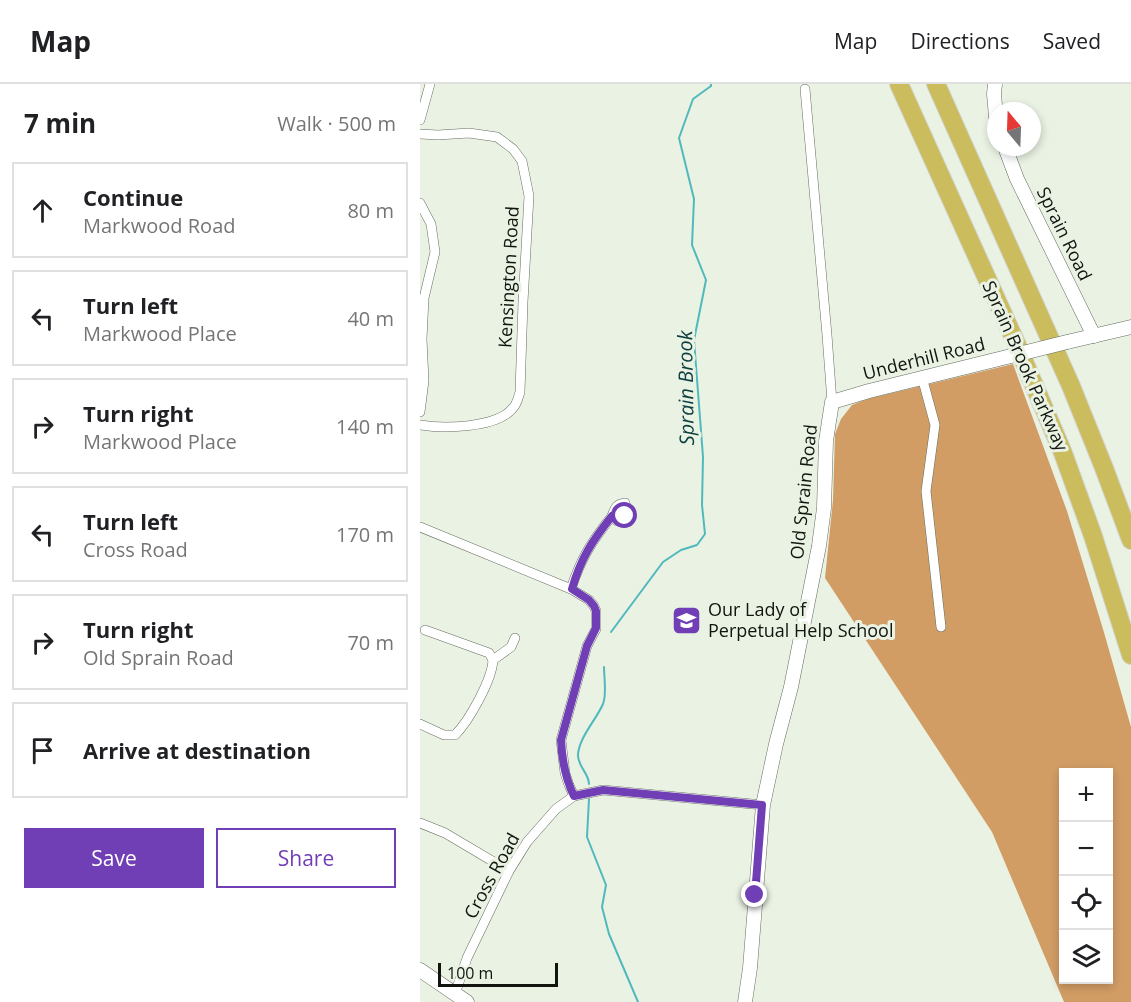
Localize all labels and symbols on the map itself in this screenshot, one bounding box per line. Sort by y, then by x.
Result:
north arrow [987,102,1041,156]
street label: Sprain Road [1032,183,1098,284]
street label: Kensington Road [492,205,524,348]
street label: Sprain Brook Parkway [978,277,1075,455]
water label: Sprain Brook [671,329,700,446]
street label: Underhill Road [860,331,987,385]
street label: Old Sprain Road [784,423,822,561]
route start [611,502,637,528]
place label: Our Lady of Perpetual Help School [708,597,893,642]
school or university icon: Our Lady of Perpetual Help School [671,604,703,636]
street label: Cross Road [458,828,524,923]
route end [741,881,767,907]
scale bar [438,960,558,988]

